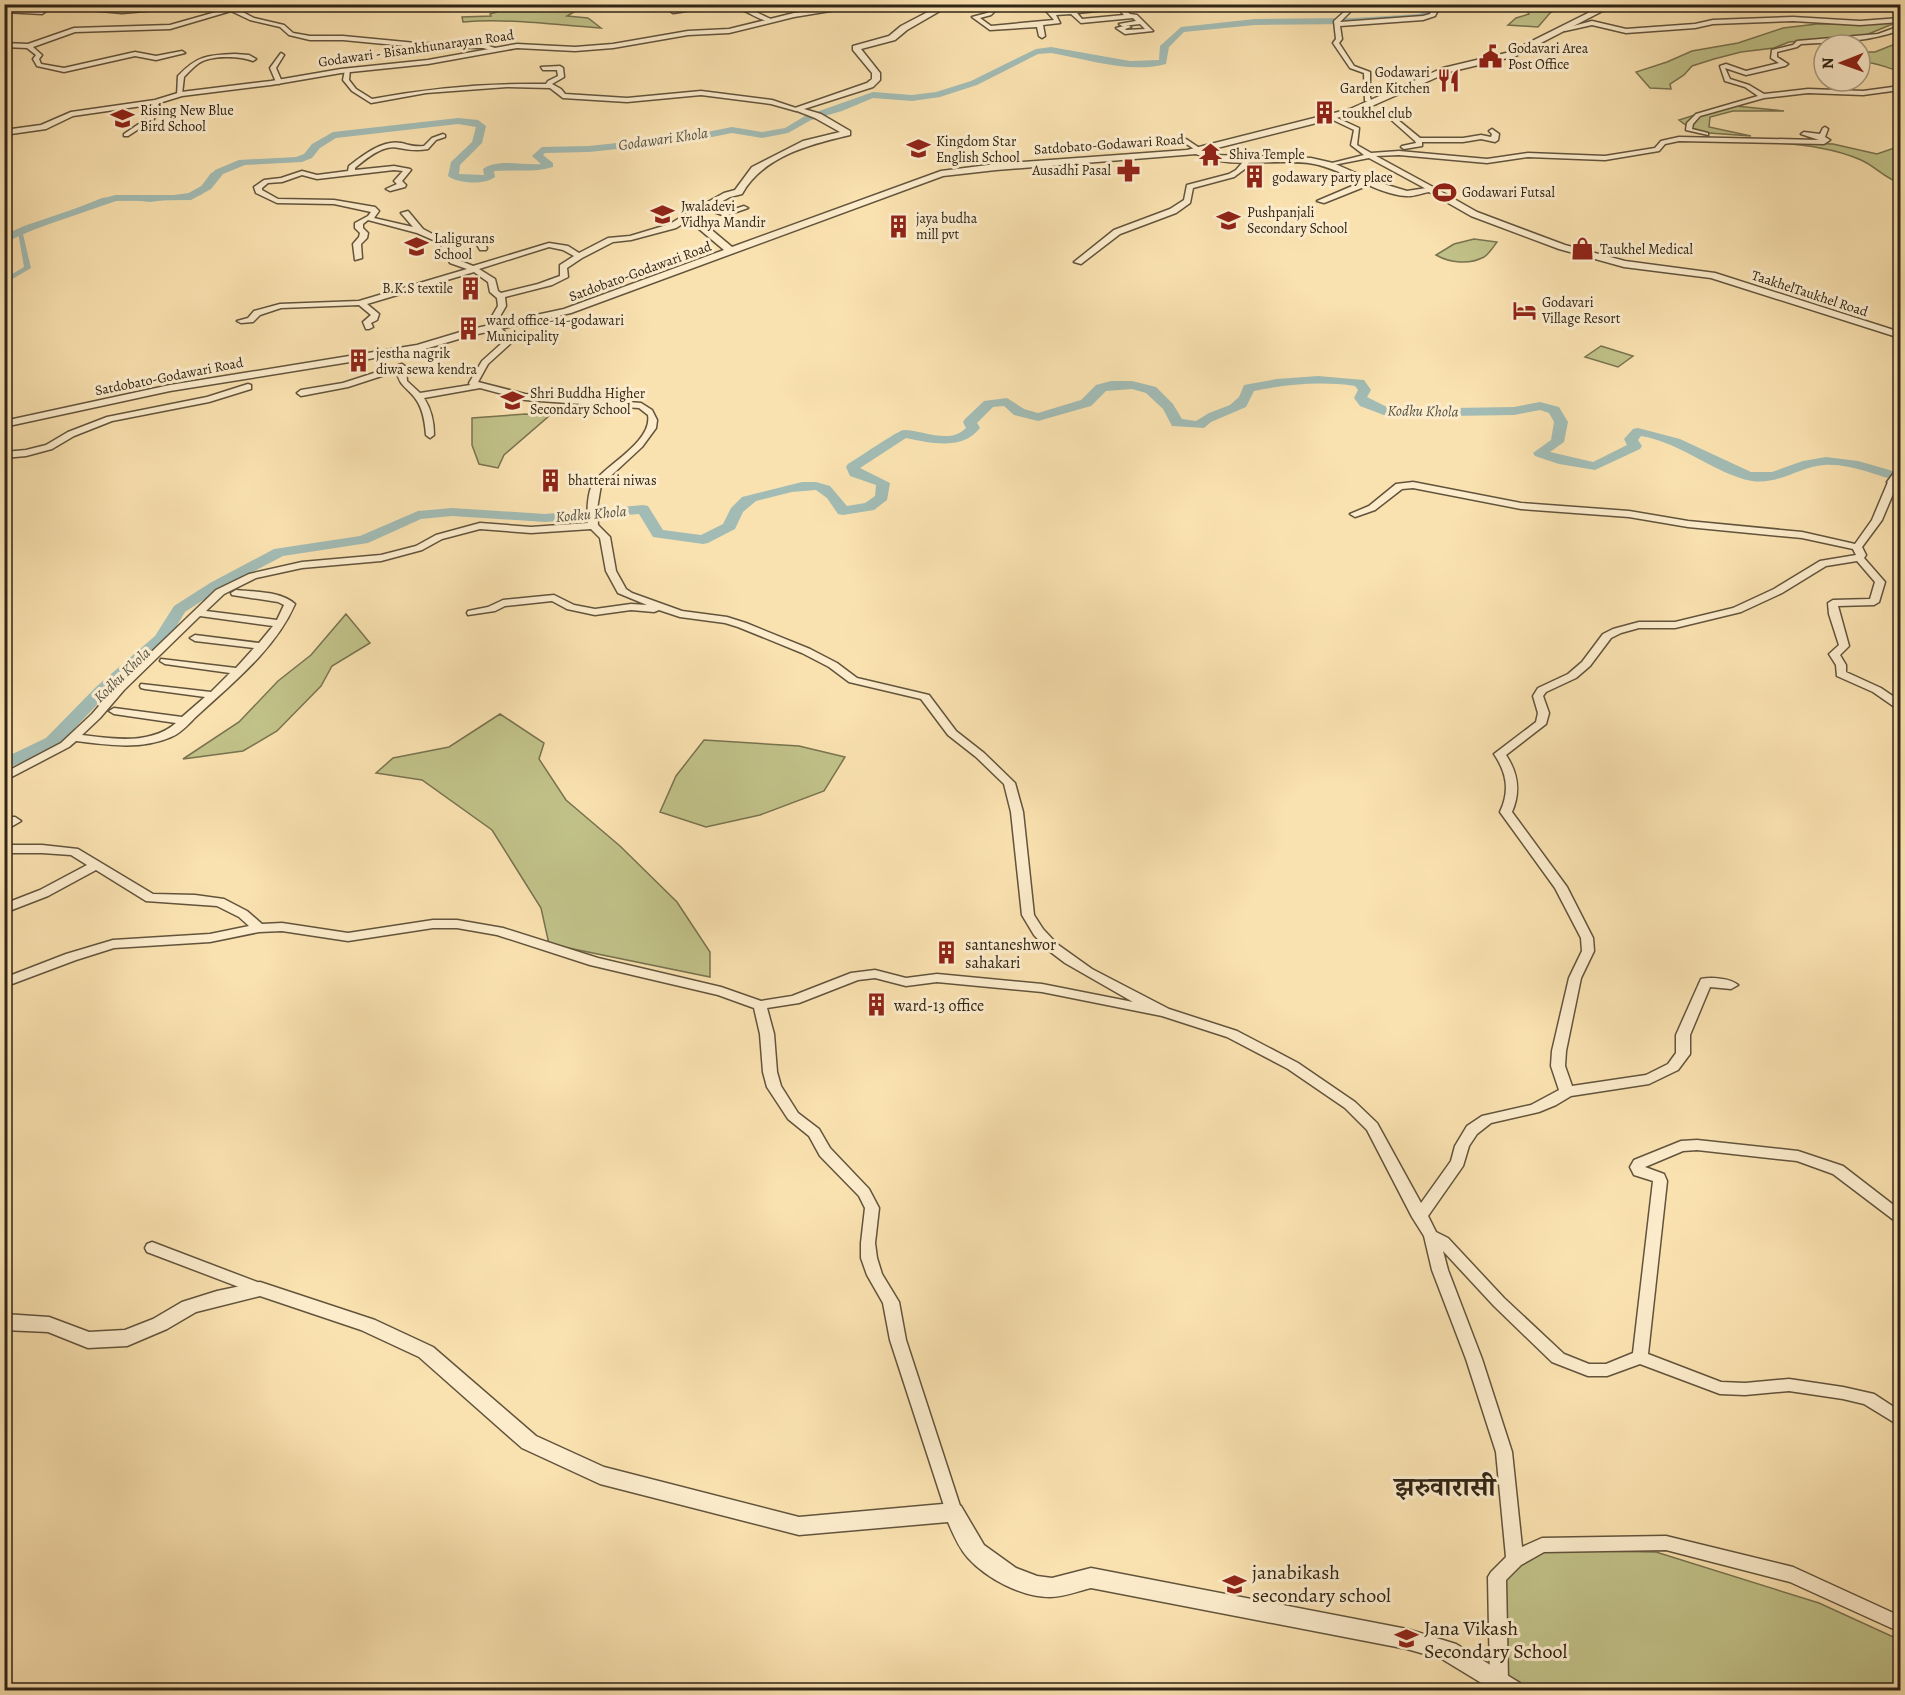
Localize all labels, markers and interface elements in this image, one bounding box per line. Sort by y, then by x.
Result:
street label: Godawari - Bisankhunarayan Road [317,25,516,72]
north arrow [1812,33,1872,93]
place label: Godavari Area Post Office [1508,39,1589,74]
public building icon: Godavari Area Post Office [1477,43,1503,69]
text: N [1817,57,1839,69]
place label: Godawari Garden Kitchen [1340,63,1430,98]
restaurant icon: Godawari Garden Kitchen [1435,67,1461,93]
building icon: toukhel club [1311,100,1337,126]
place label: Rising New Blue Bird School [140,101,234,136]
place label: toukhel club [1342,104,1412,123]
school or university icon: Rising New Blue Bird School [109,105,135,131]
water label: Godawari Khola [617,123,709,155]
street label: Satdobato-Godawari Road [1033,130,1185,159]
place label: Kingdom Star English School [936,132,1020,167]
school or university icon: Kingdom Star English School [905,136,931,162]
temple icon: Shiva Temple [1198,141,1224,167]
place label: Shiva Temple [1229,145,1305,164]
pharmacy icon: Ausadhi Pasal [1116,157,1142,183]
place label: Ausadhi Pasal [1031,161,1112,180]
building icon: godawary party place [1241,164,1267,190]
place label: godawary party place [1272,168,1393,187]
sports icon: Godawari Futsal [1431,179,1457,205]
place label: Godawari Futsal [1462,183,1556,202]
place label: Jwaladevi Vidhya Mandir [680,197,766,232]
school or university icon: Jwaladevi Vidhya Mandir [650,201,676,227]
place label: Pushpanjali Secondary School [1247,203,1348,238]
school or university icon: Pushpanjali Secondary School [1216,207,1242,233]
place label: jaya budha mill pvt [916,209,978,244]
building icon: jaya budha mill pvt [885,213,911,239]
place label: Laligurans School [434,229,495,264]
school or university icon: Laligurans School [403,233,429,259]
shop icon: Taukhel Medical [1569,236,1595,262]
street label: Satdobato-Godawari Road [566,237,715,306]
place label: Taukhel Medical [1600,240,1694,259]
street label: TaakhelTaukhel Road [1749,266,1871,321]
building icon: B.K.S textile [458,275,484,301]
place label: B.K.S textile [382,279,453,298]
place label: Godavari Village Resort [1541,293,1621,328]
hotel icon: Godavari Village Resort [1511,297,1537,323]
place label: ward office-14-godawari Municipality [485,311,624,346]
building icon: ward office-14-godawari Municipality [455,315,481,341]
place label: jestha nagrik diwa sewa kendra [376,344,478,379]
building icon: jestha nagrik diwa sewa kendra [345,348,371,374]
street label: Satdobato-Godawari Road [93,353,245,400]
place label: Shri Buddha Higher Secondary School [530,384,646,419]
school or university icon: Shri Buddha Higher Secondary School [499,388,525,414]
water label: Kodku Khola [1387,400,1459,422]
building icon: bhatterai niwas [537,467,563,493]
place label: bhatterai niwas [568,471,657,490]
water label: Kodku Khola [555,501,627,527]
water label: Kodku Khola [89,643,155,707]
place label: santaneshwor sahakari [965,934,1056,974]
building icon: santaneshwor sahakari [934,940,960,966]
building icon: ward-13 office [863,992,889,1018]
place label: ward-13 office [893,995,984,1017]
district label: झरुवारासी [1393,1469,1497,1505]
place label: janabikash secondary school [1252,1559,1391,1609]
school or university icon: janabikash secondary school [1221,1571,1247,1597]
place label: Jana Vikash Secondary School [1424,1615,1567,1665]
school or university icon: Jana Vikash Secondary School [1393,1626,1419,1652]

